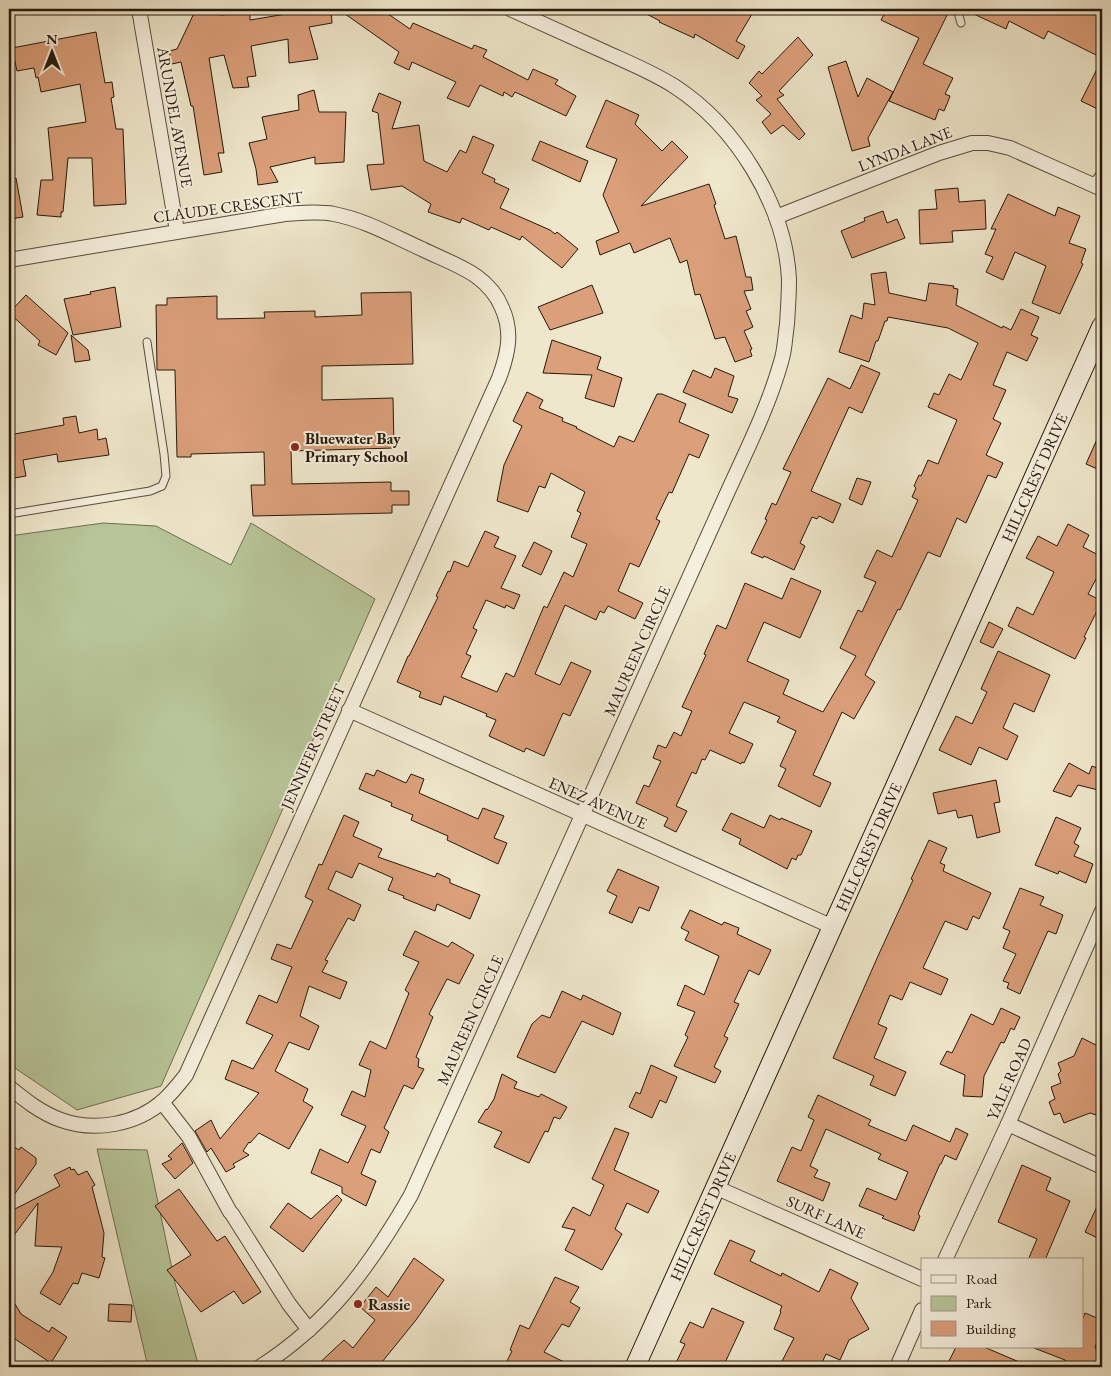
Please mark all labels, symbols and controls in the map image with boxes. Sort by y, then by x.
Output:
north arrow [28,28,78,78]
text: N [46,30,58,48]
street label: ARUNDEL AVENUE [152,44,198,189]
street label: LYNDA LANE [855,121,955,177]
street label: CLAUDE CRESCENT [152,186,304,228]
street label: HILLCREST DRIVE [996,410,1072,545]
place label: Bluewater Bay Primary School [305,428,408,467]
marker: Bluewater Bay Primary School [289,441,301,453]
street label: MAUREEN CIRCLE [599,583,675,719]
street label: JENNIFER STREET [275,681,350,815]
street label: ENEZ AVENUE [545,772,651,834]
street label: HILLCREST DRIVE [830,779,906,915]
street label: MAUREEN CIRCLE [432,952,508,1088]
street label: YALE ROAD [982,1035,1036,1123]
street label: HILLCREST DRIVE [664,1149,741,1284]
street label: SURF LANE [783,1190,869,1244]
legend [921,1258,1084,1348]
text: Road [966,1269,998,1288]
text: Park [966,1293,993,1312]
place label: Rassie [368,1294,410,1315]
marker: Rassie [352,1298,364,1310]
text: Building [966,1319,1016,1338]

